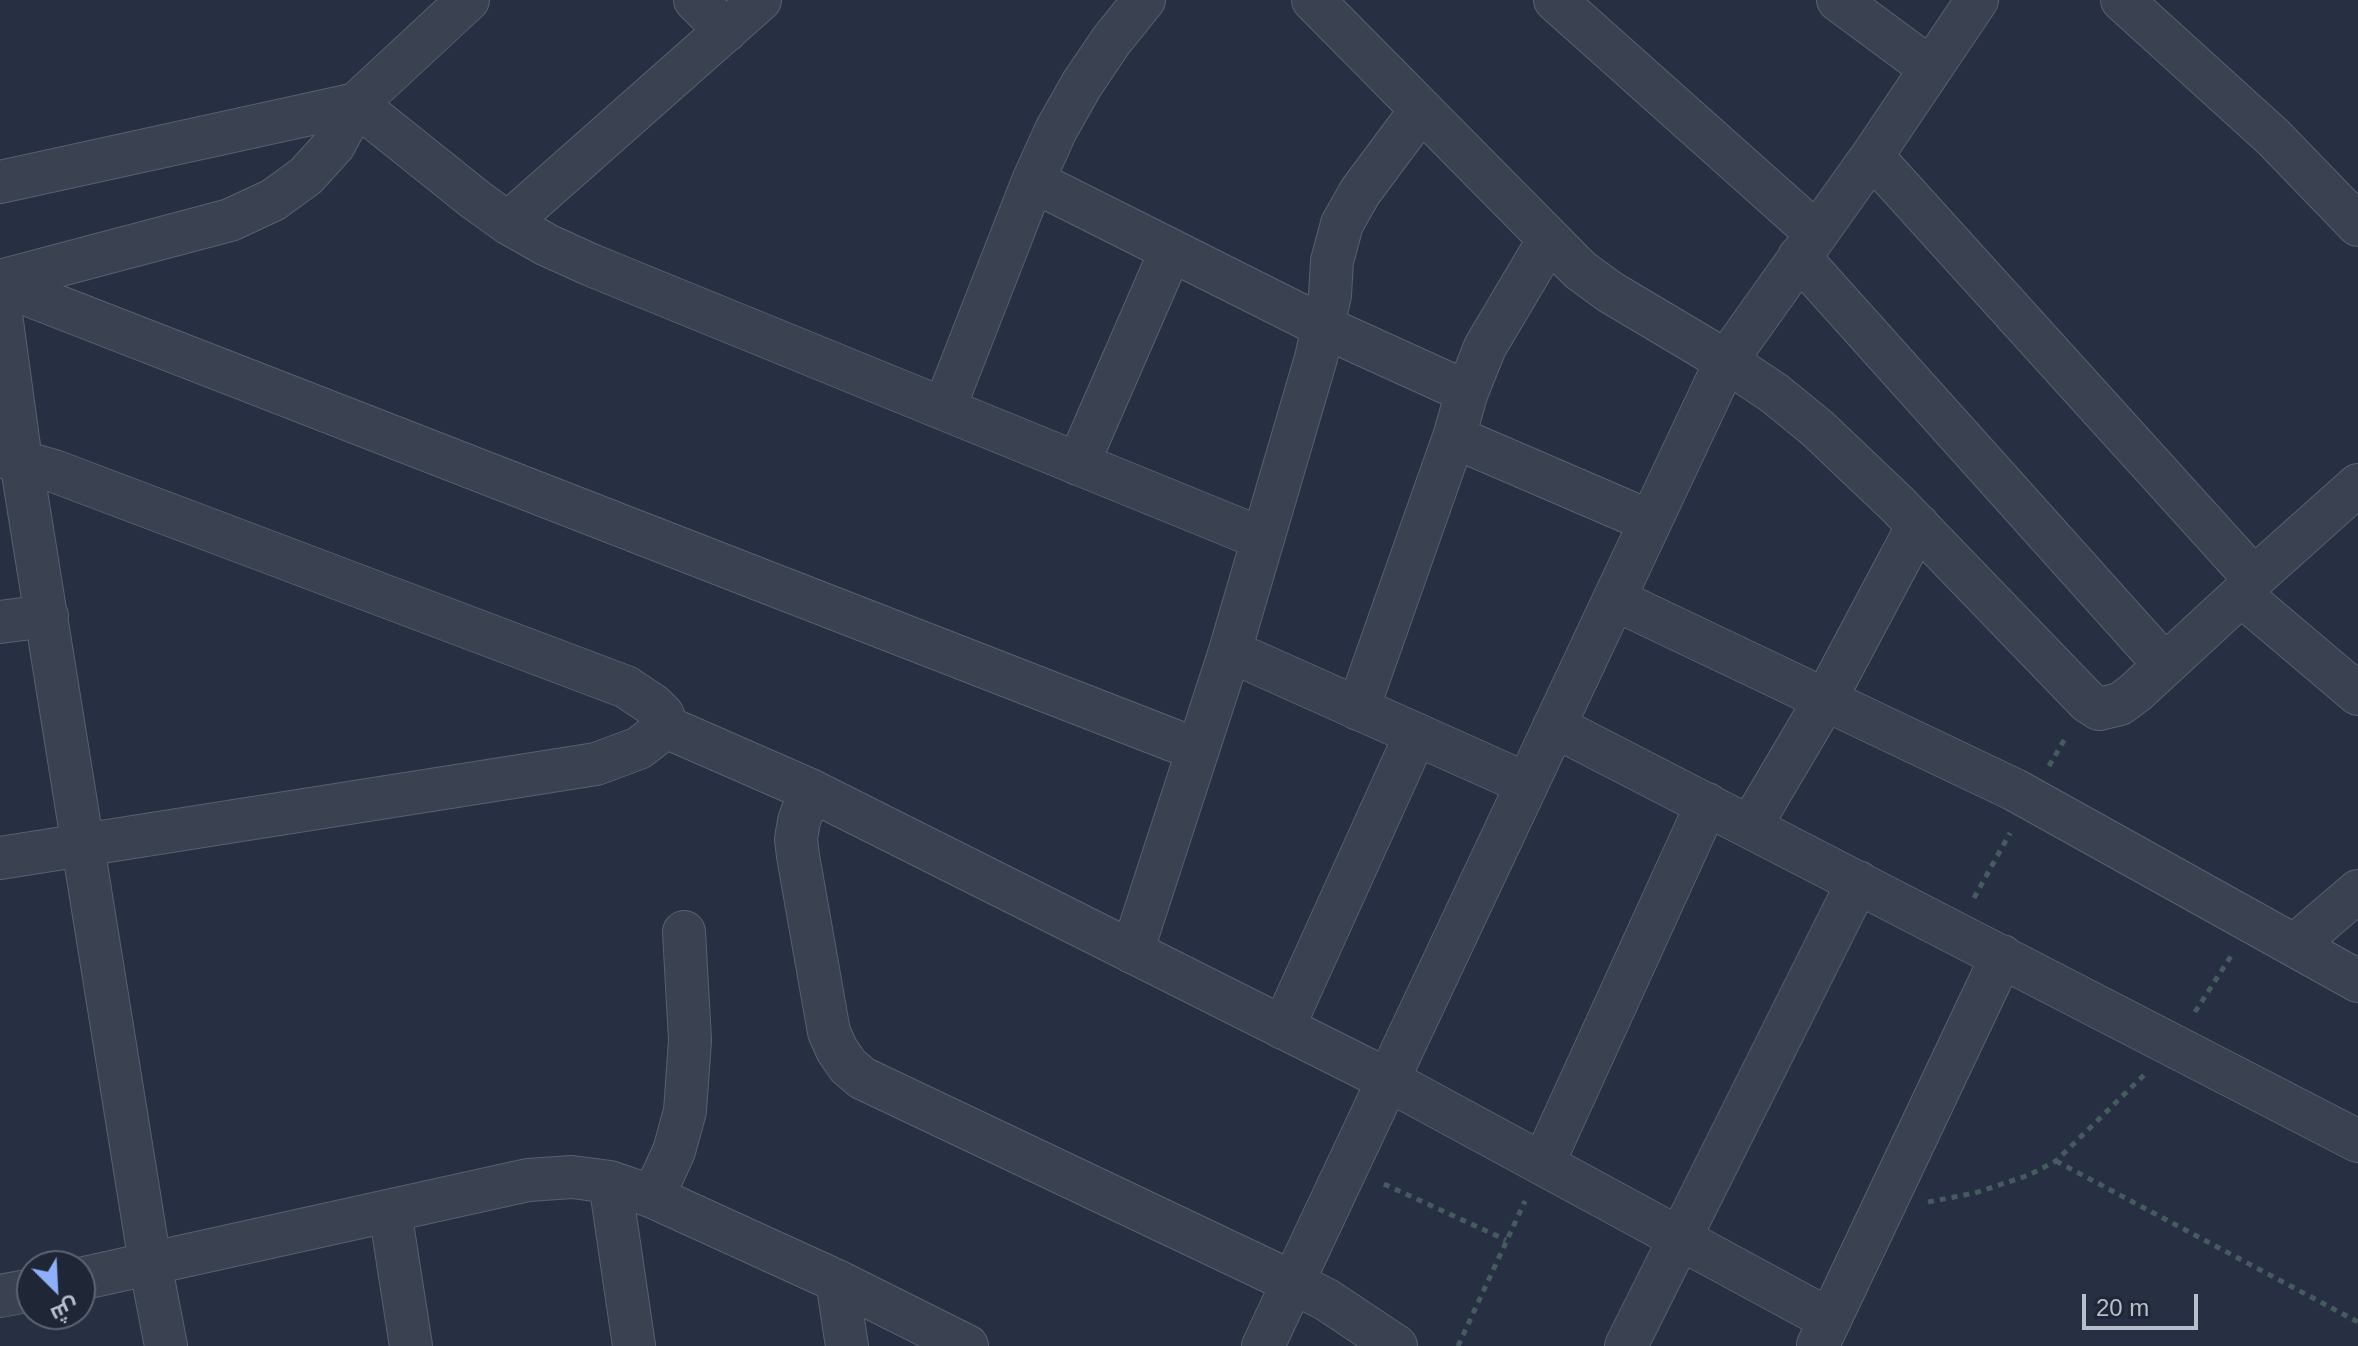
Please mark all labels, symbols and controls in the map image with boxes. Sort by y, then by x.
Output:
north arrow [16,1250,96,1330]
scale bar [2086,1278,2202,1328]
text: ش [47,1293,83,1328]
text: 20 m [2096,1294,2149,1321]

